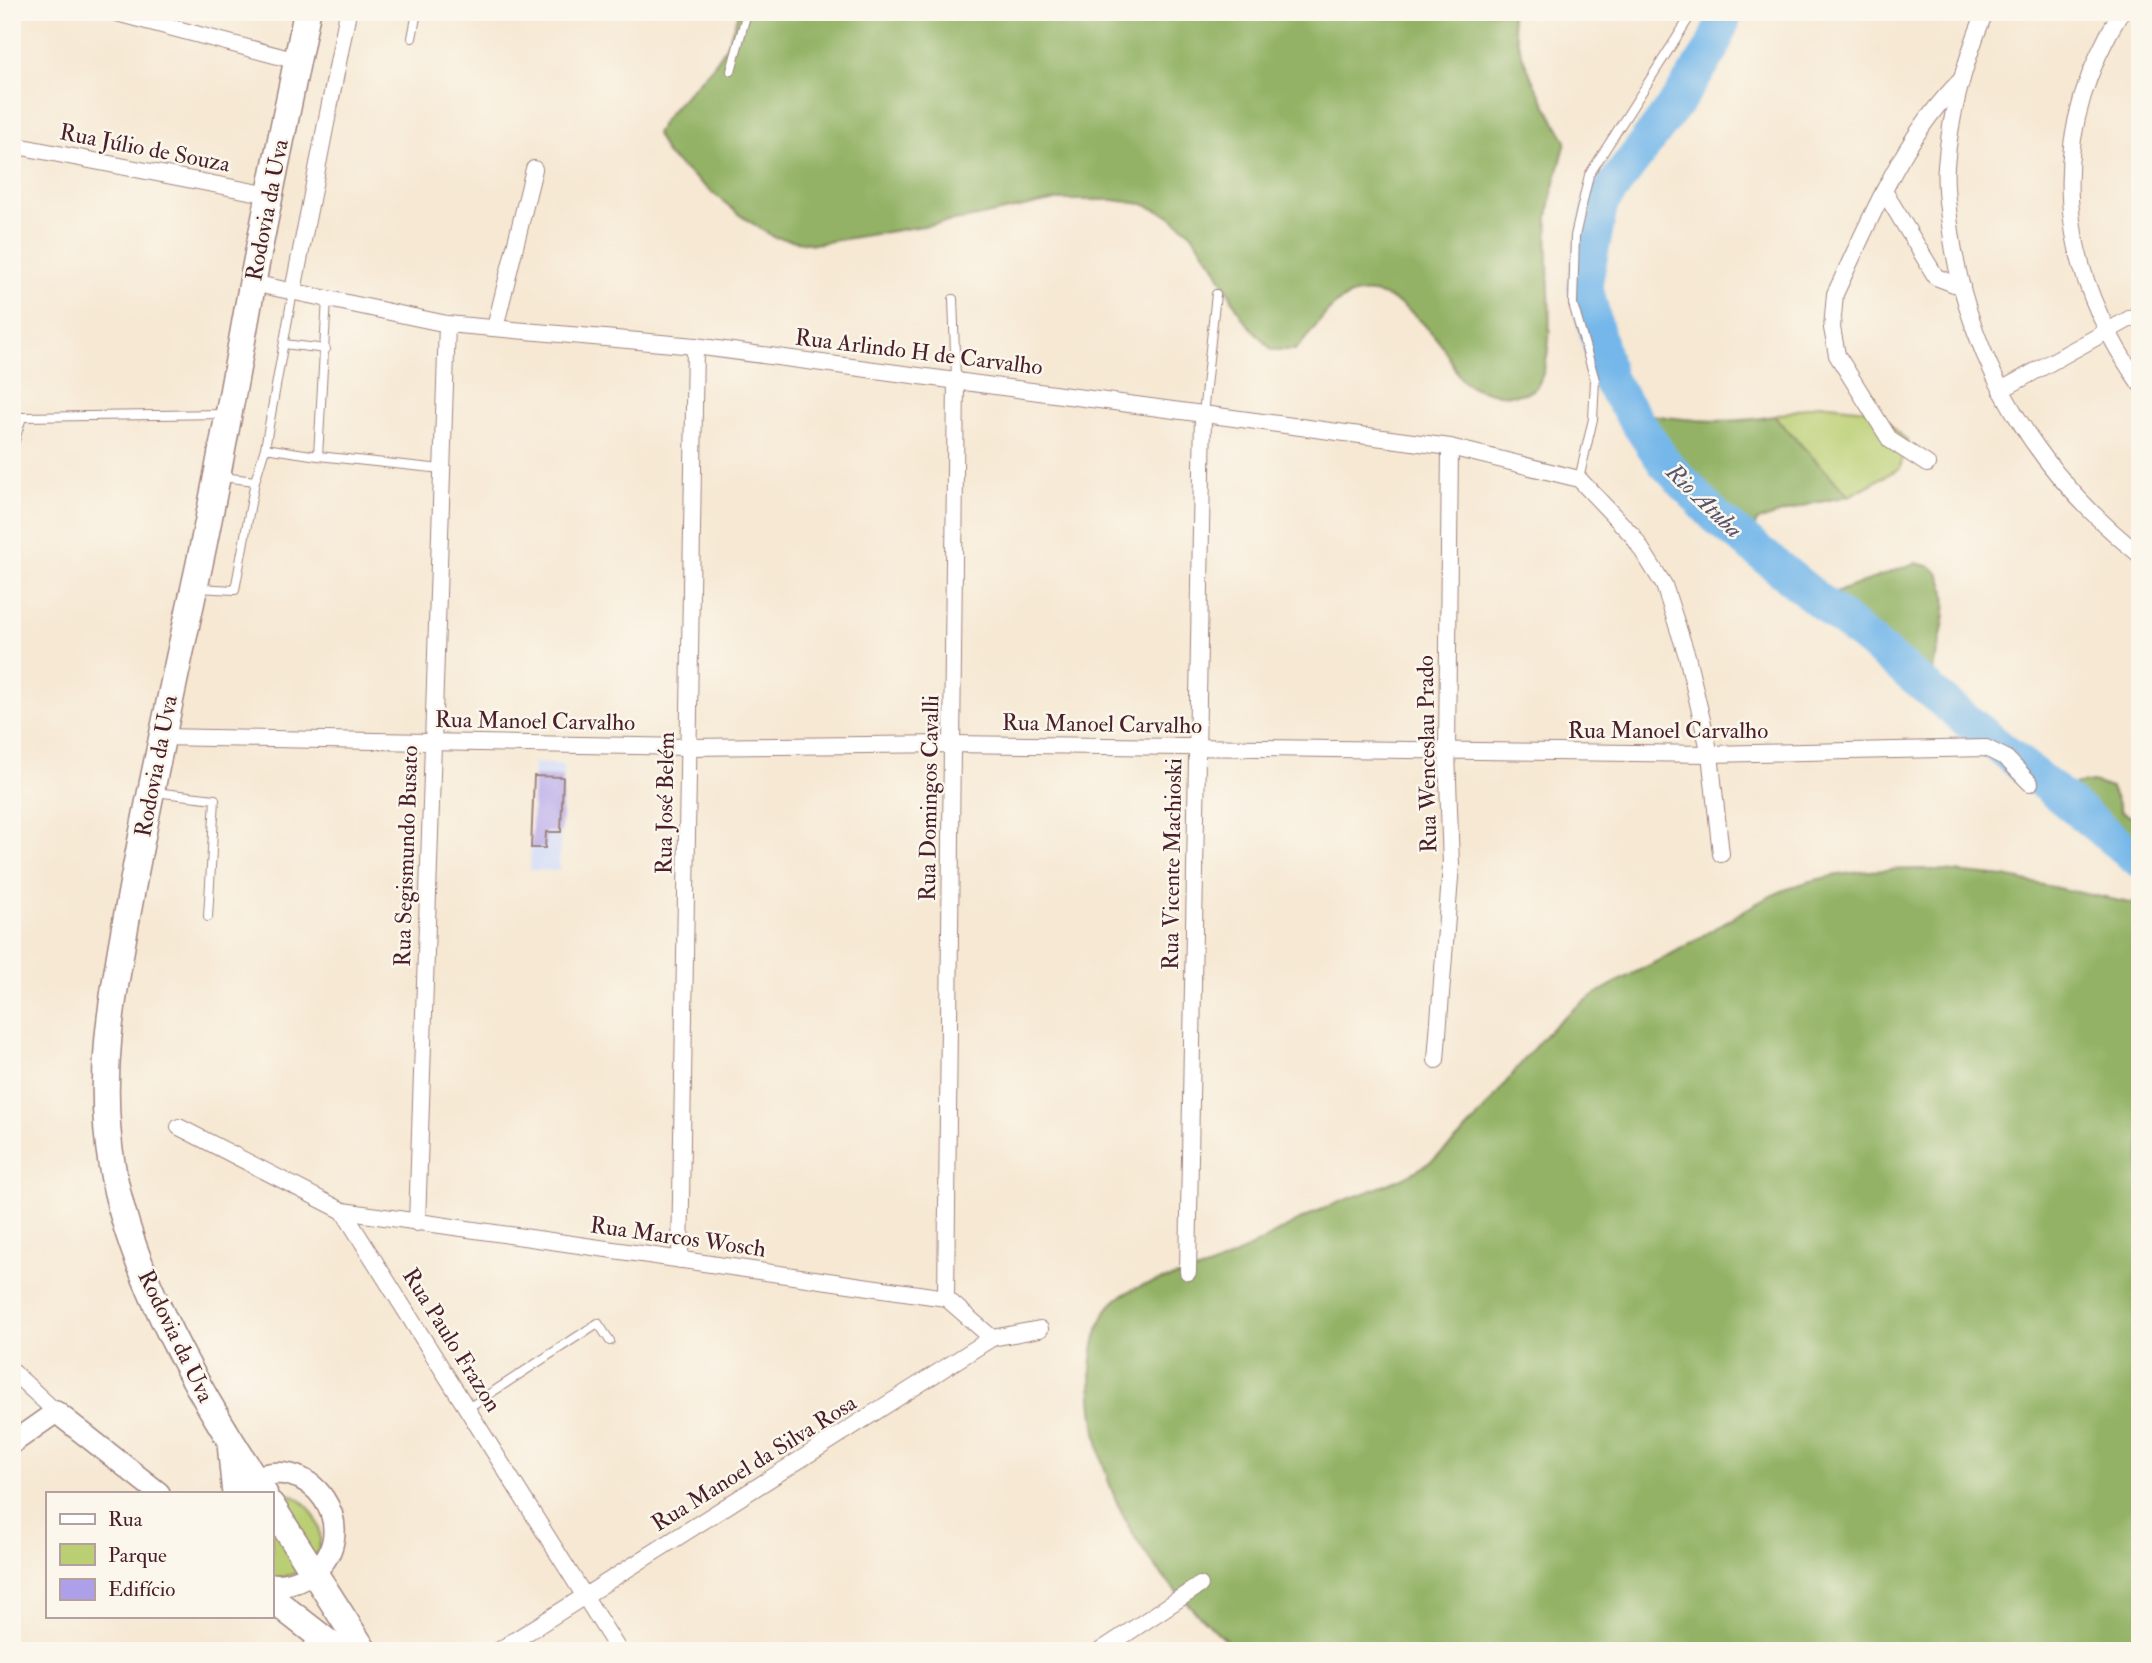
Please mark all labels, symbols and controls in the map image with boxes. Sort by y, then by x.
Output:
street label: Rua Júlio de Souza [57,117,233,179]
street label: Rodovia da Uva [239,136,295,283]
street label: Rua Arlindo H de Carvalho [794,322,1044,382]
water label: Rio Atuba [1658,456,1749,545]
street label: Rua Wenceslau Prado [1411,655,1443,853]
street label: Rodovia da Uva [128,692,184,839]
street label: Rua Domingos Cavalli [913,695,945,901]
street label: Rua Manoel Carvalho [435,705,635,737]
street label: Rua Manoel Carvalho [1002,708,1202,740]
street label: Rua Manoel Carvalho [1568,716,1768,745]
street label: Rua José Belém [649,731,681,875]
street label: Rua Segismundo Busato [388,745,424,967]
street label: Rua Vicente Machioski [1156,758,1188,970]
street label: Rua Marcos Wosch [588,1210,768,1264]
street label: Rua Paulo Frazon [396,1263,508,1417]
street label: Rodovia da Uva [131,1265,221,1407]
street label: Rua Manoel da Silva Rosa [646,1388,862,1538]
legend [46,1492,273,1618]
text: Rua [108,1506,143,1533]
text: Parque [108,1542,167,1569]
text: Edifício [108,1576,175,1603]

